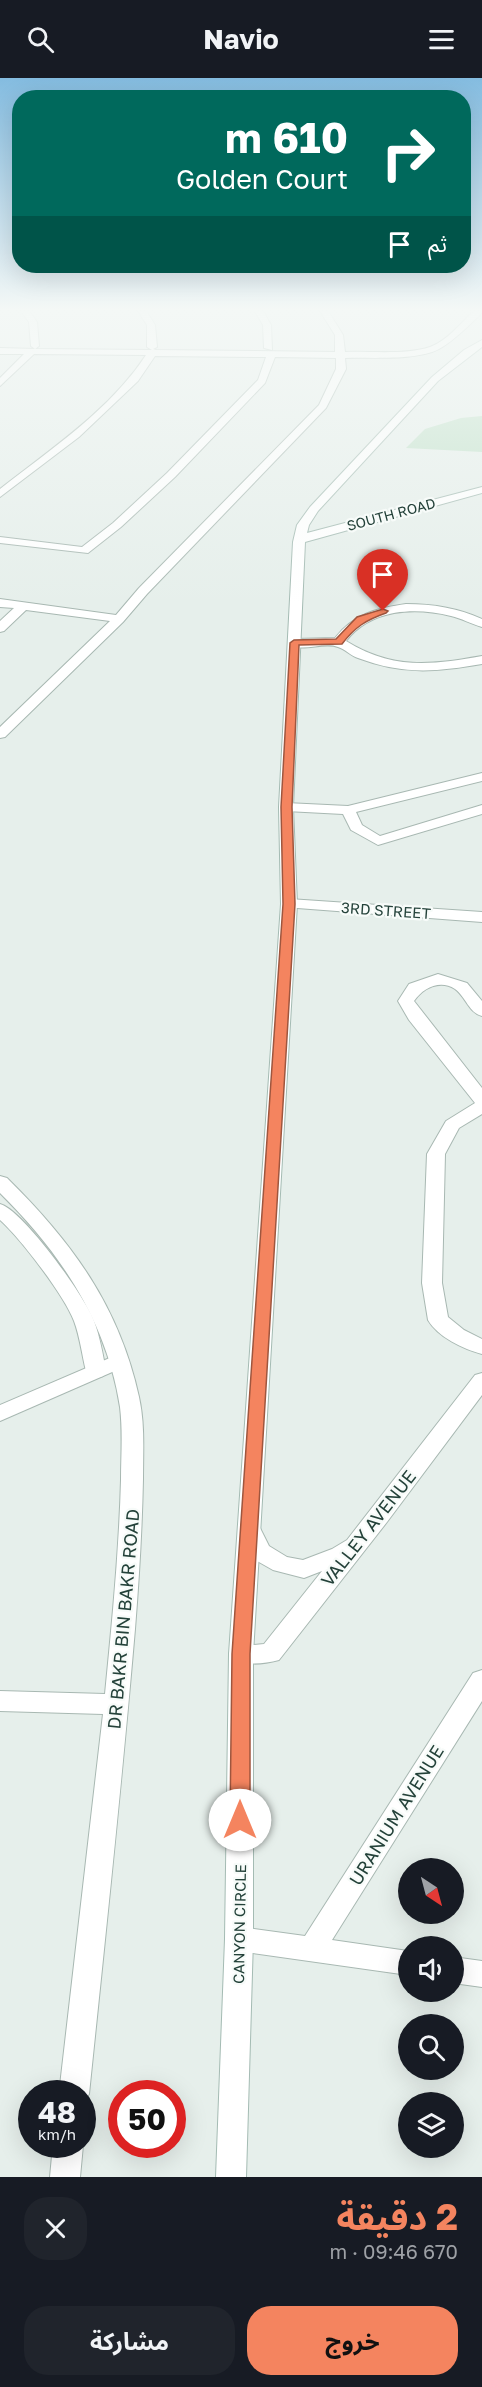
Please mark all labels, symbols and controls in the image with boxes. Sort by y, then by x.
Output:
icon: search [24,23,57,56]
text: Navio [203,23,279,55]
icon: menu [425,23,458,56]
text: 610 m [225,112,348,162]
icon: right [369,114,447,192]
text: Golden Court [176,163,348,195]
icon: arrive [383,228,416,261]
text: ثم [428,230,447,257]
street label: SOUTH ROAD [345,494,437,534]
pin [357,549,408,611]
icon: arrive [366,558,399,591]
street label: 3RD STREET [341,898,431,922]
street label: VALLEY AVENUE [316,1465,420,1591]
street label: DR BAKR BIN BAKR ROAD [102,1508,144,1730]
street label: URANIUM AVENUE [344,1741,448,1889]
position arrow [208,1788,272,1852]
north arrow [398,1858,464,1924]
map controls [398,1858,464,2158]
street label: CANYON CIRCLE [229,1864,249,1984]
button: sound [398,1936,464,2002]
button: search [398,2014,464,2080]
speed limit sign: 50 [108,2080,186,2158]
button: layers [398,2092,464,2158]
text: 48 [38,2094,76,2130]
text: km/h [38,2125,76,2143]
text: 2 دقيقة [336,2195,458,2238]
button: close [24,2197,87,2260]
text: 670 m · 09:46 [329,2239,458,2263]
button: مشاركة [24,2306,235,2375]
button: خروج [247,2306,458,2375]

